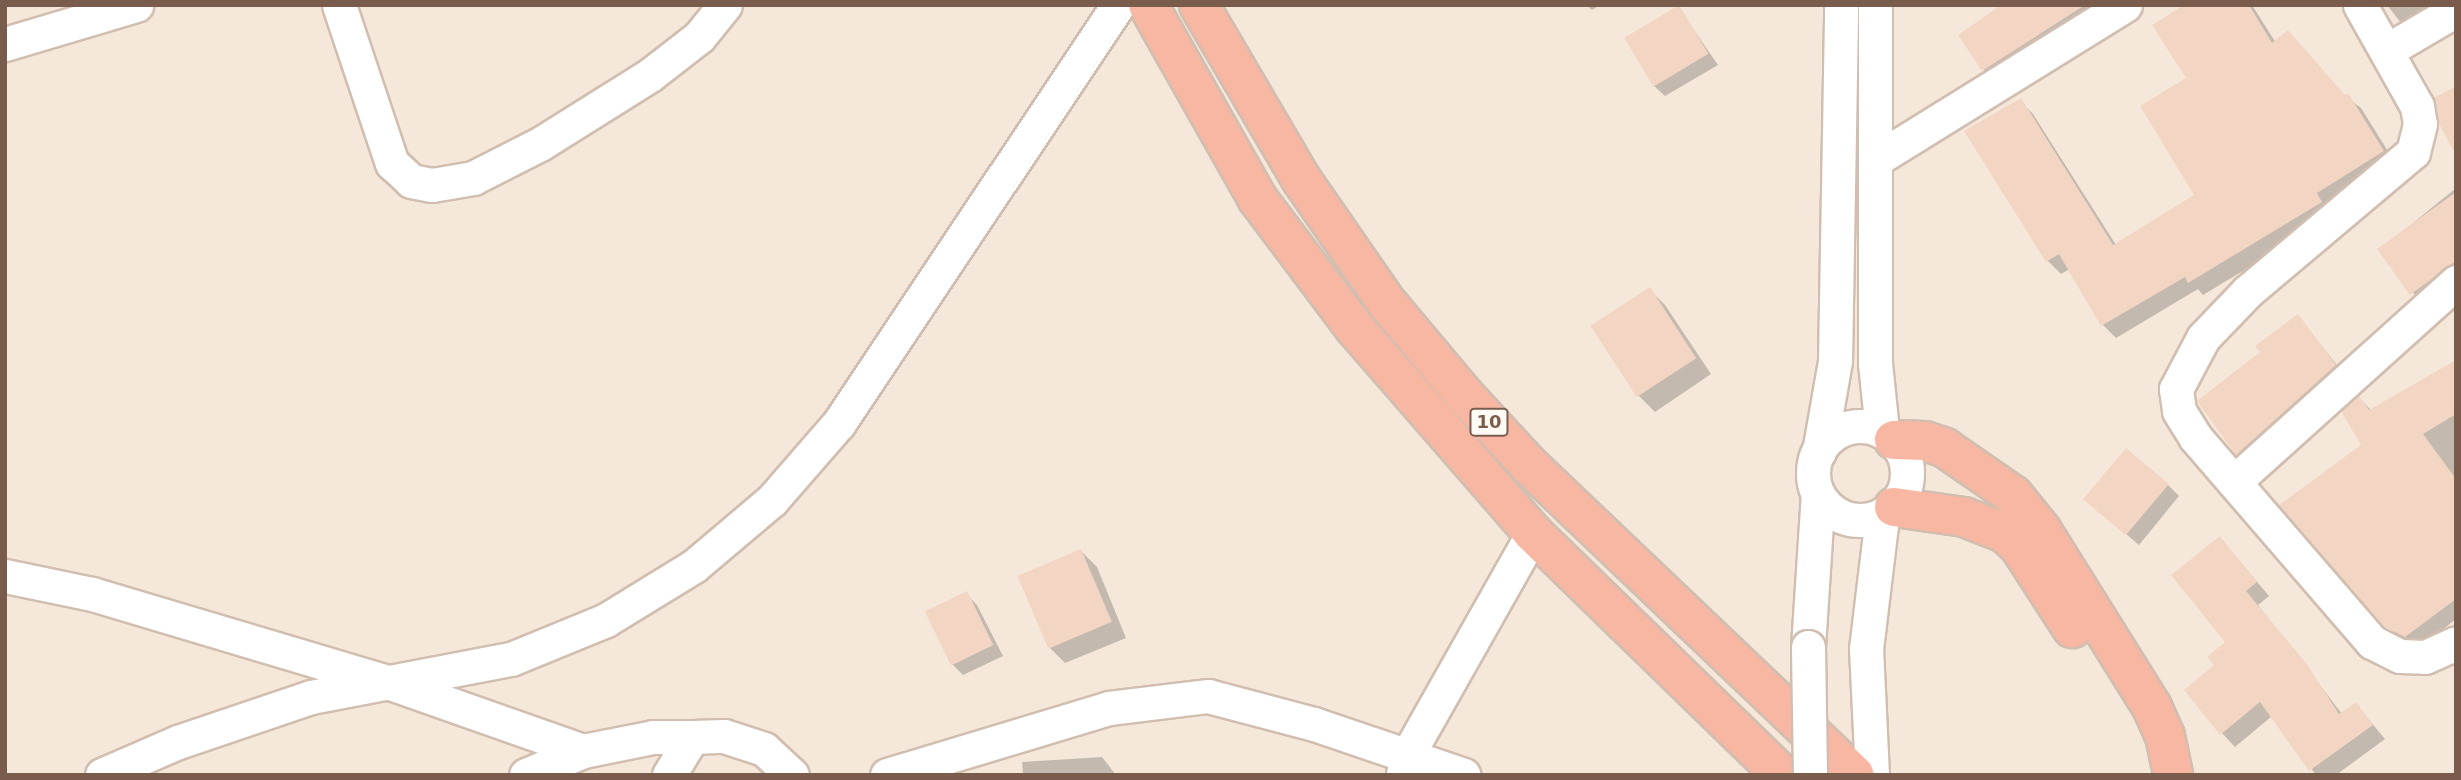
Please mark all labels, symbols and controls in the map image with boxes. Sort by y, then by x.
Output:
road number: 10 [1468,408,1510,436]

